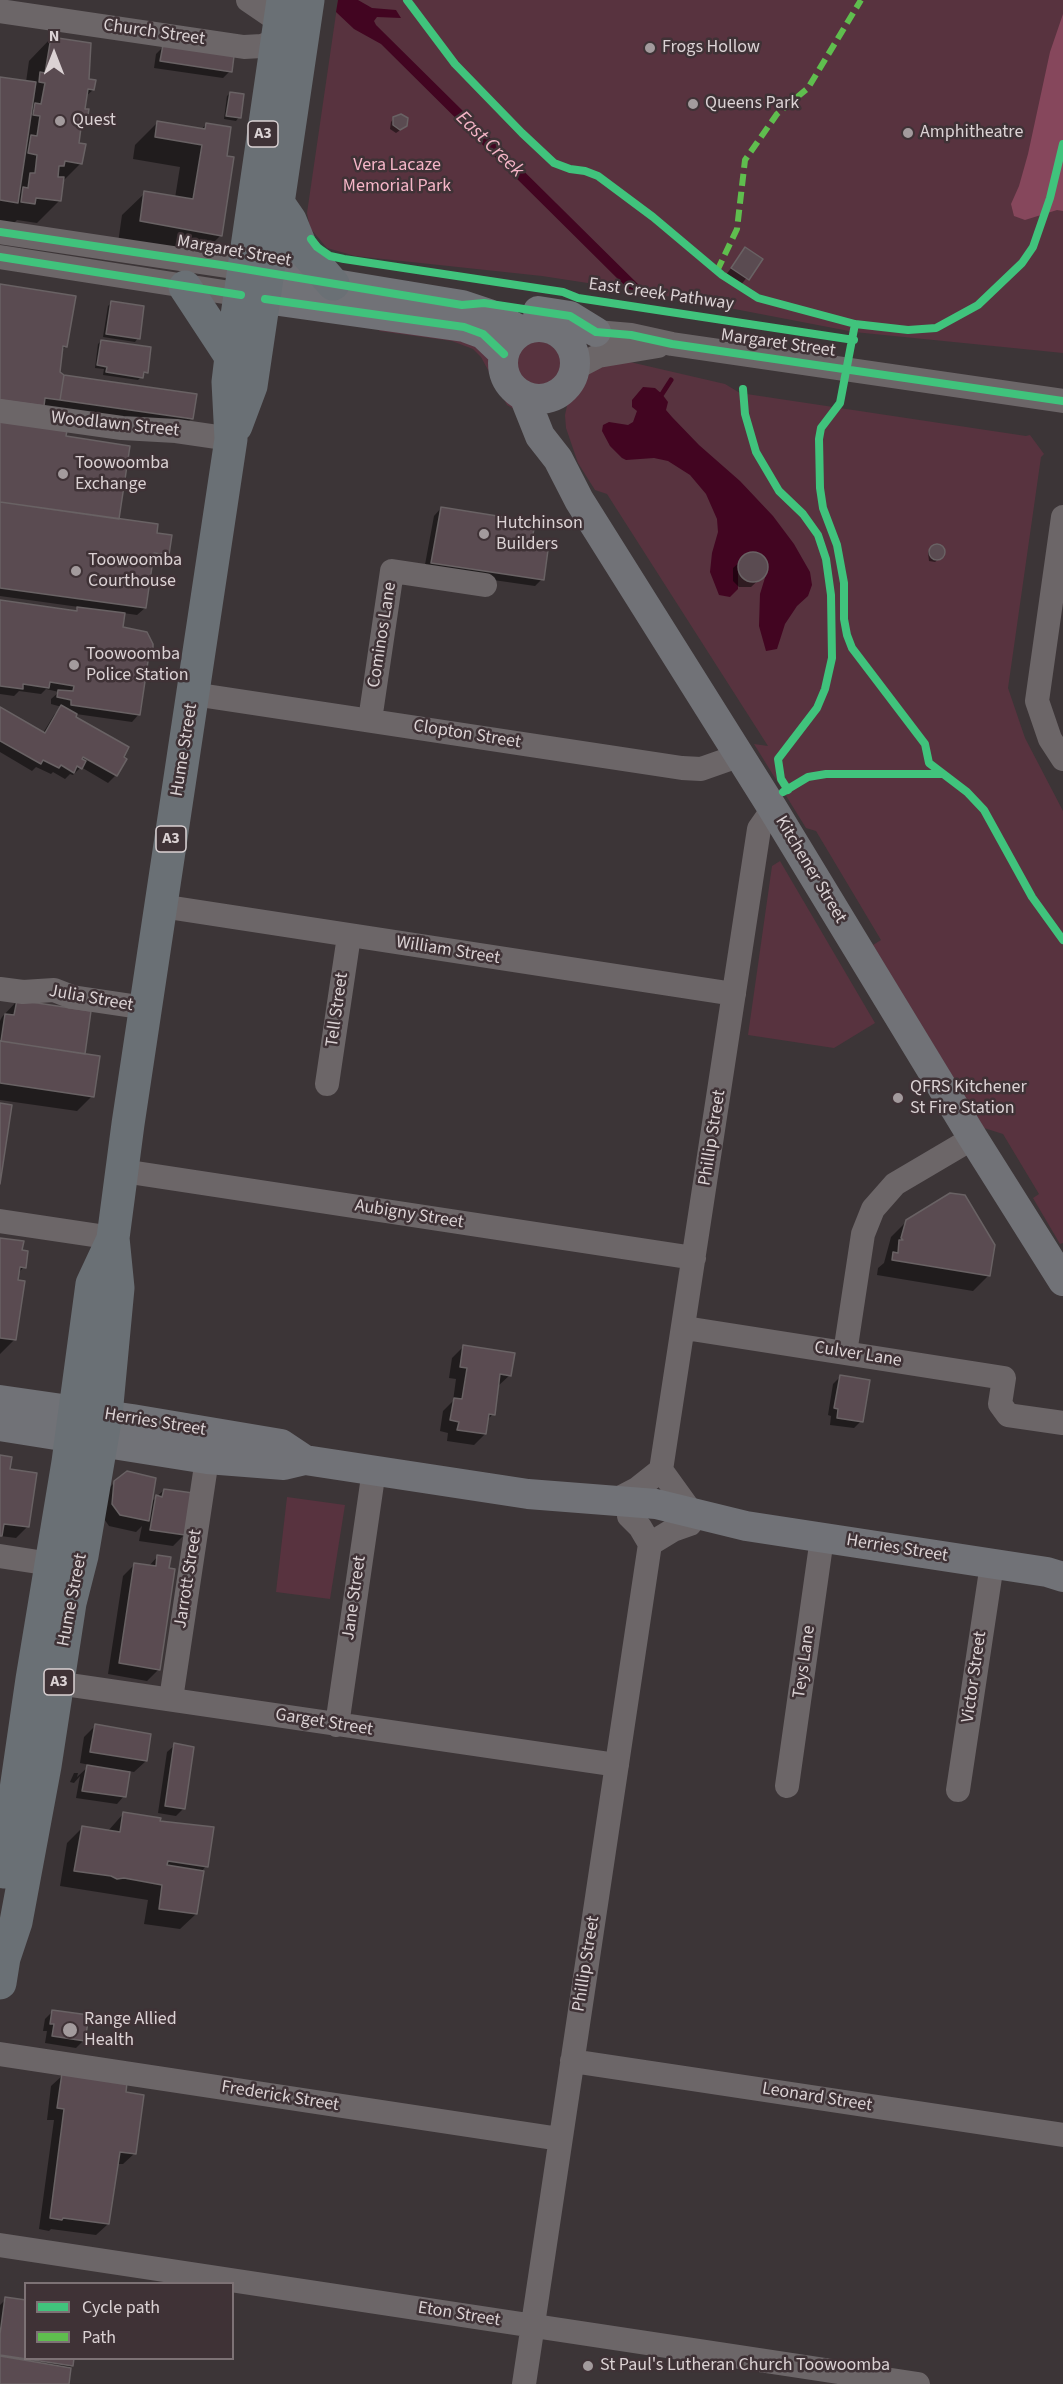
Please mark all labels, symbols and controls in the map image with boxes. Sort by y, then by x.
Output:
street label: Church Street [102,15,206,51]
north arrow [24,24,84,84]
text: N [49,25,59,47]
place label: Frogs Hollow [662,37,760,59]
marker: Frogs Hollow [643,41,657,55]
place label: Queens Park [705,93,799,115]
marker: Queens Park [686,97,700,111]
water label: East Creek [450,107,528,183]
place label: Quest [72,110,116,132]
marker: Quest [53,114,67,128]
road number: A3 [248,121,278,147]
place label: Amphitheatre [920,122,1023,144]
marker: Amphitheatre [901,126,915,140]
park label: Vera Lacaze Memorial Park [343,155,451,198]
street label: Margaret Street [175,231,293,273]
street label: East Creek Pathway [587,274,735,316]
street label: Margaret Street [719,325,837,363]
street label: Woodlawn Street [50,408,180,442]
place label: Toowoomba Exchange [75,453,169,496]
marker: Toowoomba Exchange [56,467,70,481]
place label: Hutchinson Builders [496,513,583,556]
marker: Hutchinson Builders [477,527,491,541]
place label: Toowoomba Courthouse [88,550,182,592]
marker: Toowoomba Courthouse [69,564,83,578]
street label: Cominos Lane [364,581,402,689]
place label: Toowoomba Police Station [86,644,189,686]
marker: Toowoomba Police Station [67,658,81,672]
street label: Hume Street [167,702,203,798]
street label: Clopton Street [412,716,522,754]
street label: Kitchener Street [769,812,851,928]
road number: A3 [156,826,186,852]
street label: William Street [395,932,501,970]
street label: Tell Street [322,971,354,1049]
street label: Julia Street [47,981,135,1017]
place label: QFRS Kitchener St Fire Station [910,1077,1027,1120]
street label: Phillip Street [695,1089,731,1187]
marker: QFRS Kitchener St Fire Station [891,1091,905,1105]
street label: Aubigny Street [353,1196,465,1234]
street label: Culver Lane [813,1337,903,1373]
street label: Herries Street [103,1404,207,1442]
street label: Jarrott Street [171,1528,207,1630]
street label: Herries Street [845,1530,949,1568]
street label: Hume Street [53,1552,93,1648]
street label: Jane Street [338,1554,372,1642]
street label: Teys Lane [789,1624,821,1700]
street label: Victor Street [958,1630,992,1724]
road number: A3 [44,1669,74,1695]
street label: Garget Street [274,1705,374,1741]
street label: Phillip Street [569,1915,605,2013]
place label: Range Allied Health [84,2009,177,2052]
marker: Range Allied Health [61,2021,79,2039]
street label: Frederick Street [220,2077,340,2117]
street label: Leonard Street [761,2079,873,2117]
legend [24,2282,234,2360]
text: Cycle path [82,2295,160,2320]
street label: Eton Street [416,2298,502,2332]
text: Path [82,2325,116,2350]
place label: St Paul's Lutheran Church Toowoomba [600,2355,890,2377]
marker: St Paul's Lutheran Church Toowoomba [581,2359,595,2373]

